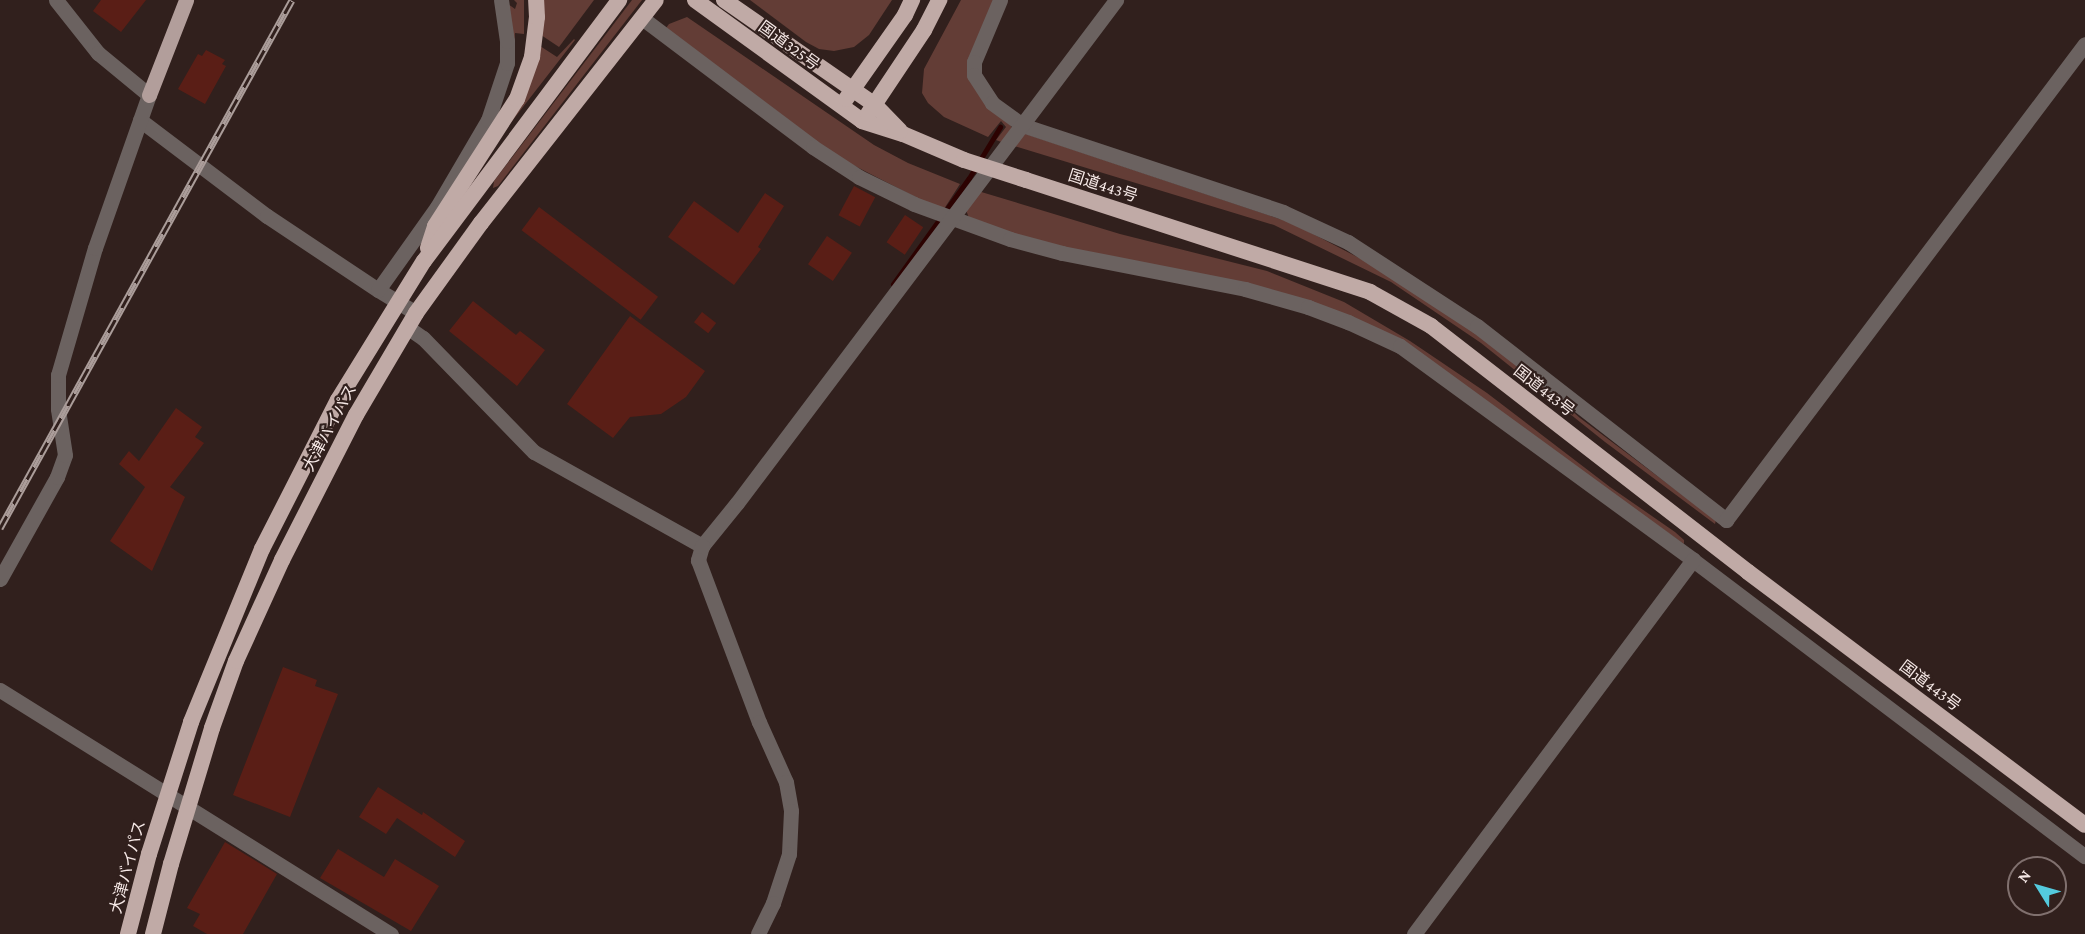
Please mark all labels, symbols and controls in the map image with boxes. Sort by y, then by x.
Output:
street label: 国道325号 [755,17,823,75]
street label: 国道443号 [1066,166,1140,206]
street label: 国道443号 [1510,361,1578,421]
street label: 大津バイパス [299,381,361,475]
street label: 国道443号 [1896,657,1964,715]
street label: 大津バイパス [106,818,150,916]
north arrow [2007,856,2067,916]
text: N [2014,867,2034,886]

